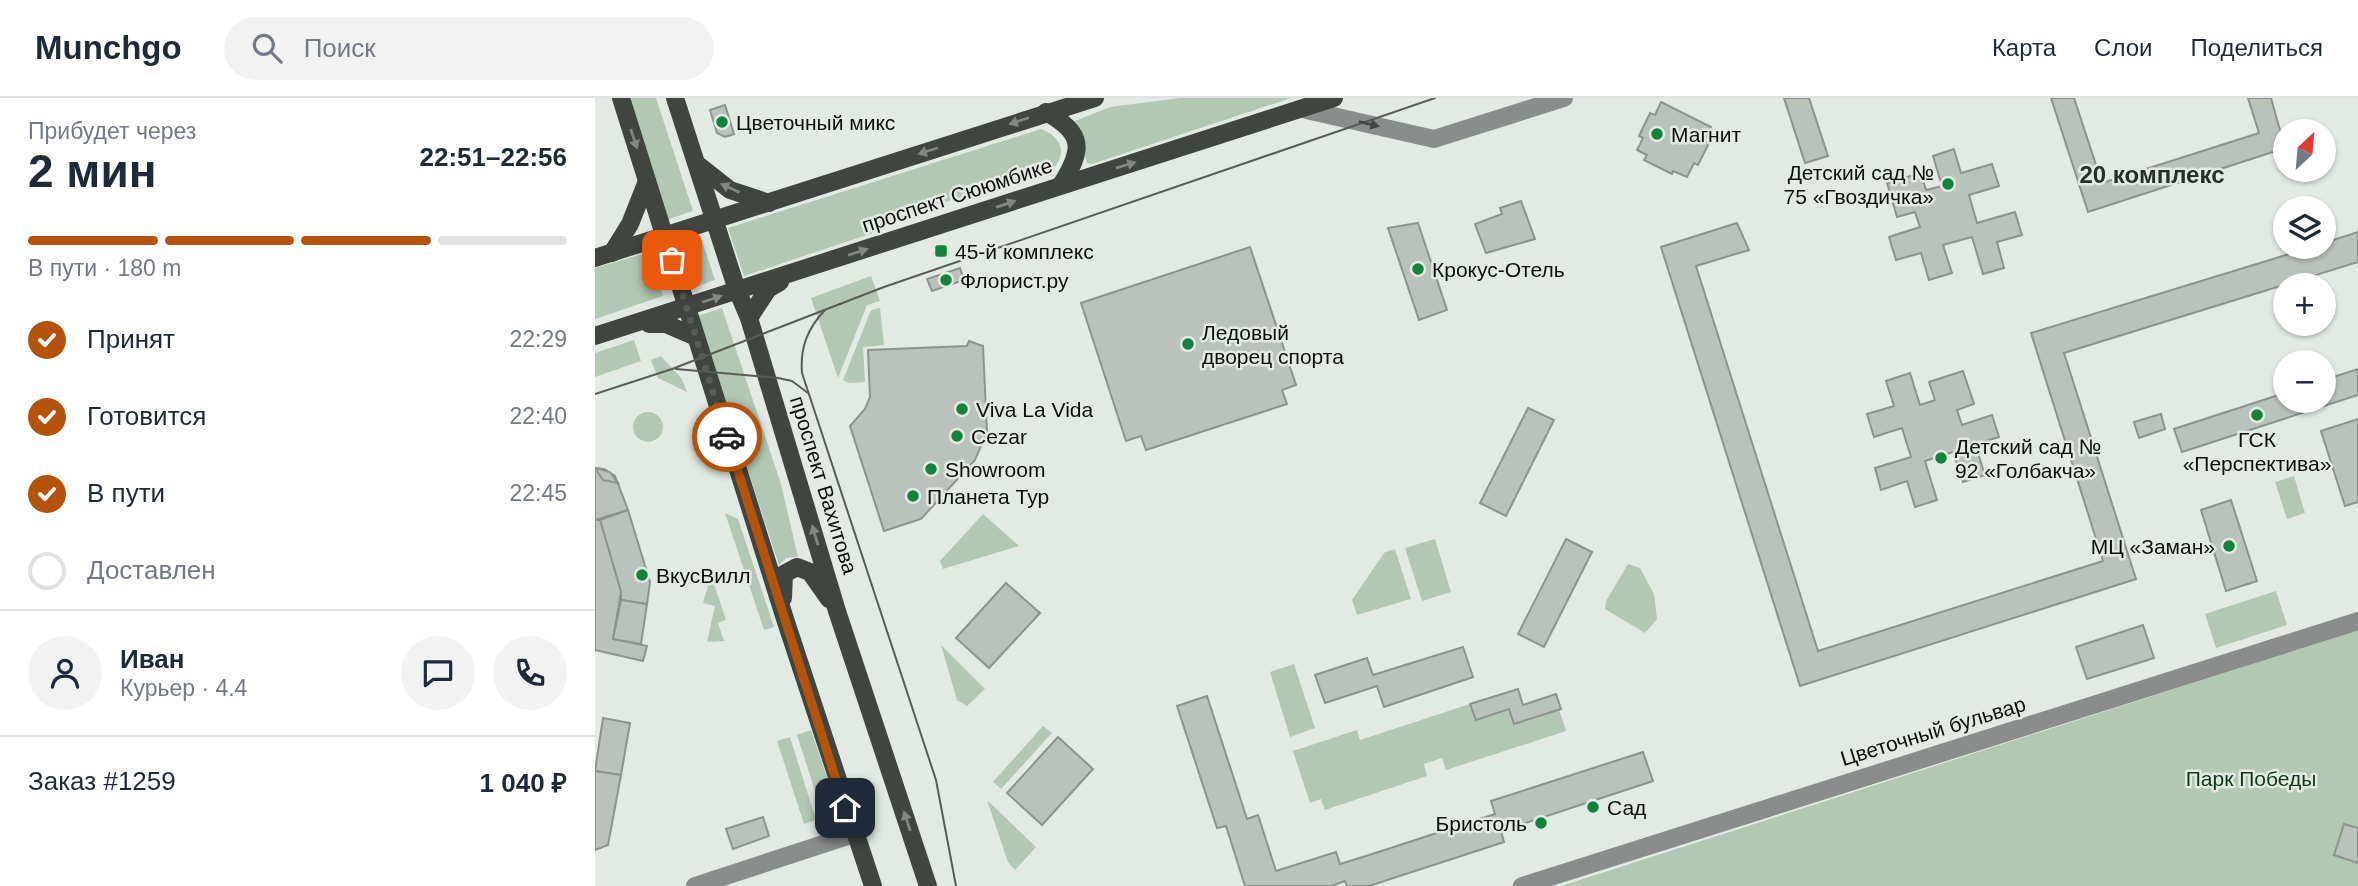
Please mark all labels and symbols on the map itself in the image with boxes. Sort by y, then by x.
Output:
place label: Цветочный микс [736,111,895,134]
marker: Цветочный микс [714,114,730,130]
one-way arrow [1009,116,1030,127]
one-way arrow [1358,119,1380,130]
north arrow [2273,119,2336,182]
place label: Магнит [1671,123,1741,146]
marker: Магнит [1649,126,1665,142]
one-way arrow [629,129,640,150]
one-way arrow [917,146,938,156]
street label: проспект Сююмбике [859,153,1055,237]
one-way arrow [1116,159,1137,169]
place label: Детский сад № 75 «Гвоздичка» [1783,161,1934,208]
district label: 20 комплекс [2080,161,2224,188]
marker: Детский сад № 75 «Гвоздичка» [1940,176,1956,192]
one-way arrow [720,183,740,194]
one-way arrow [996,198,1017,209]
pin [642,230,702,290]
place label: 45-й комплекс [955,240,1094,263]
marker: 45-й комплекс [933,243,949,259]
one-way arrow [848,246,869,257]
place label: Крокус-Отель [1432,258,1565,281]
marker: Крокус-Отель [1410,261,1426,277]
place label: Флорист.ру [960,269,1069,292]
marker: Флорист.ру [938,272,954,288]
one-way arrow [701,293,722,304]
place label: Ледовый дворец спорта [1202,321,1344,368]
marker: Ледовый дворец спорта [1180,336,1196,352]
street label: проспект Вахитова [786,393,862,577]
place label: Viva La Vida [976,398,1093,421]
marker: Viva La Vida [954,401,970,417]
courier [692,402,762,472]
marker: ГСК «Перспектива» [2249,407,2265,423]
place label: Cezar [971,425,1027,448]
marker: Cezar [949,428,965,444]
place label: ГСК «Перспектива» [2183,428,2331,475]
place label: Детский сад № 92 «Голбакча» [1955,435,2101,482]
marker: Детский сад № 92 «Голбакча» [1933,450,1949,466]
place label: Showroom [945,458,1045,481]
marker: Showroom [923,461,939,477]
place label: Планета Тур [927,485,1049,508]
marker: Планета Тур [905,488,921,504]
one-way arrow [809,524,819,545]
place label: МЦ «Заман» [2091,535,2215,558]
marker: МЦ «Заман» [2221,538,2237,554]
place label: ВкусВилл [656,564,750,587]
marker: ВкусВилл [634,567,650,583]
street label: Цветочный бульвар [1838,692,2028,770]
park label: Парк Победы [2186,767,2316,790]
pin [815,778,875,838]
place label: Сад [1607,796,1646,819]
marker: Сад [1585,799,1601,815]
one-way arrow [901,811,911,832]
place label: Бристоль [1436,812,1527,835]
marker: Бристоль [1533,815,1549,831]

